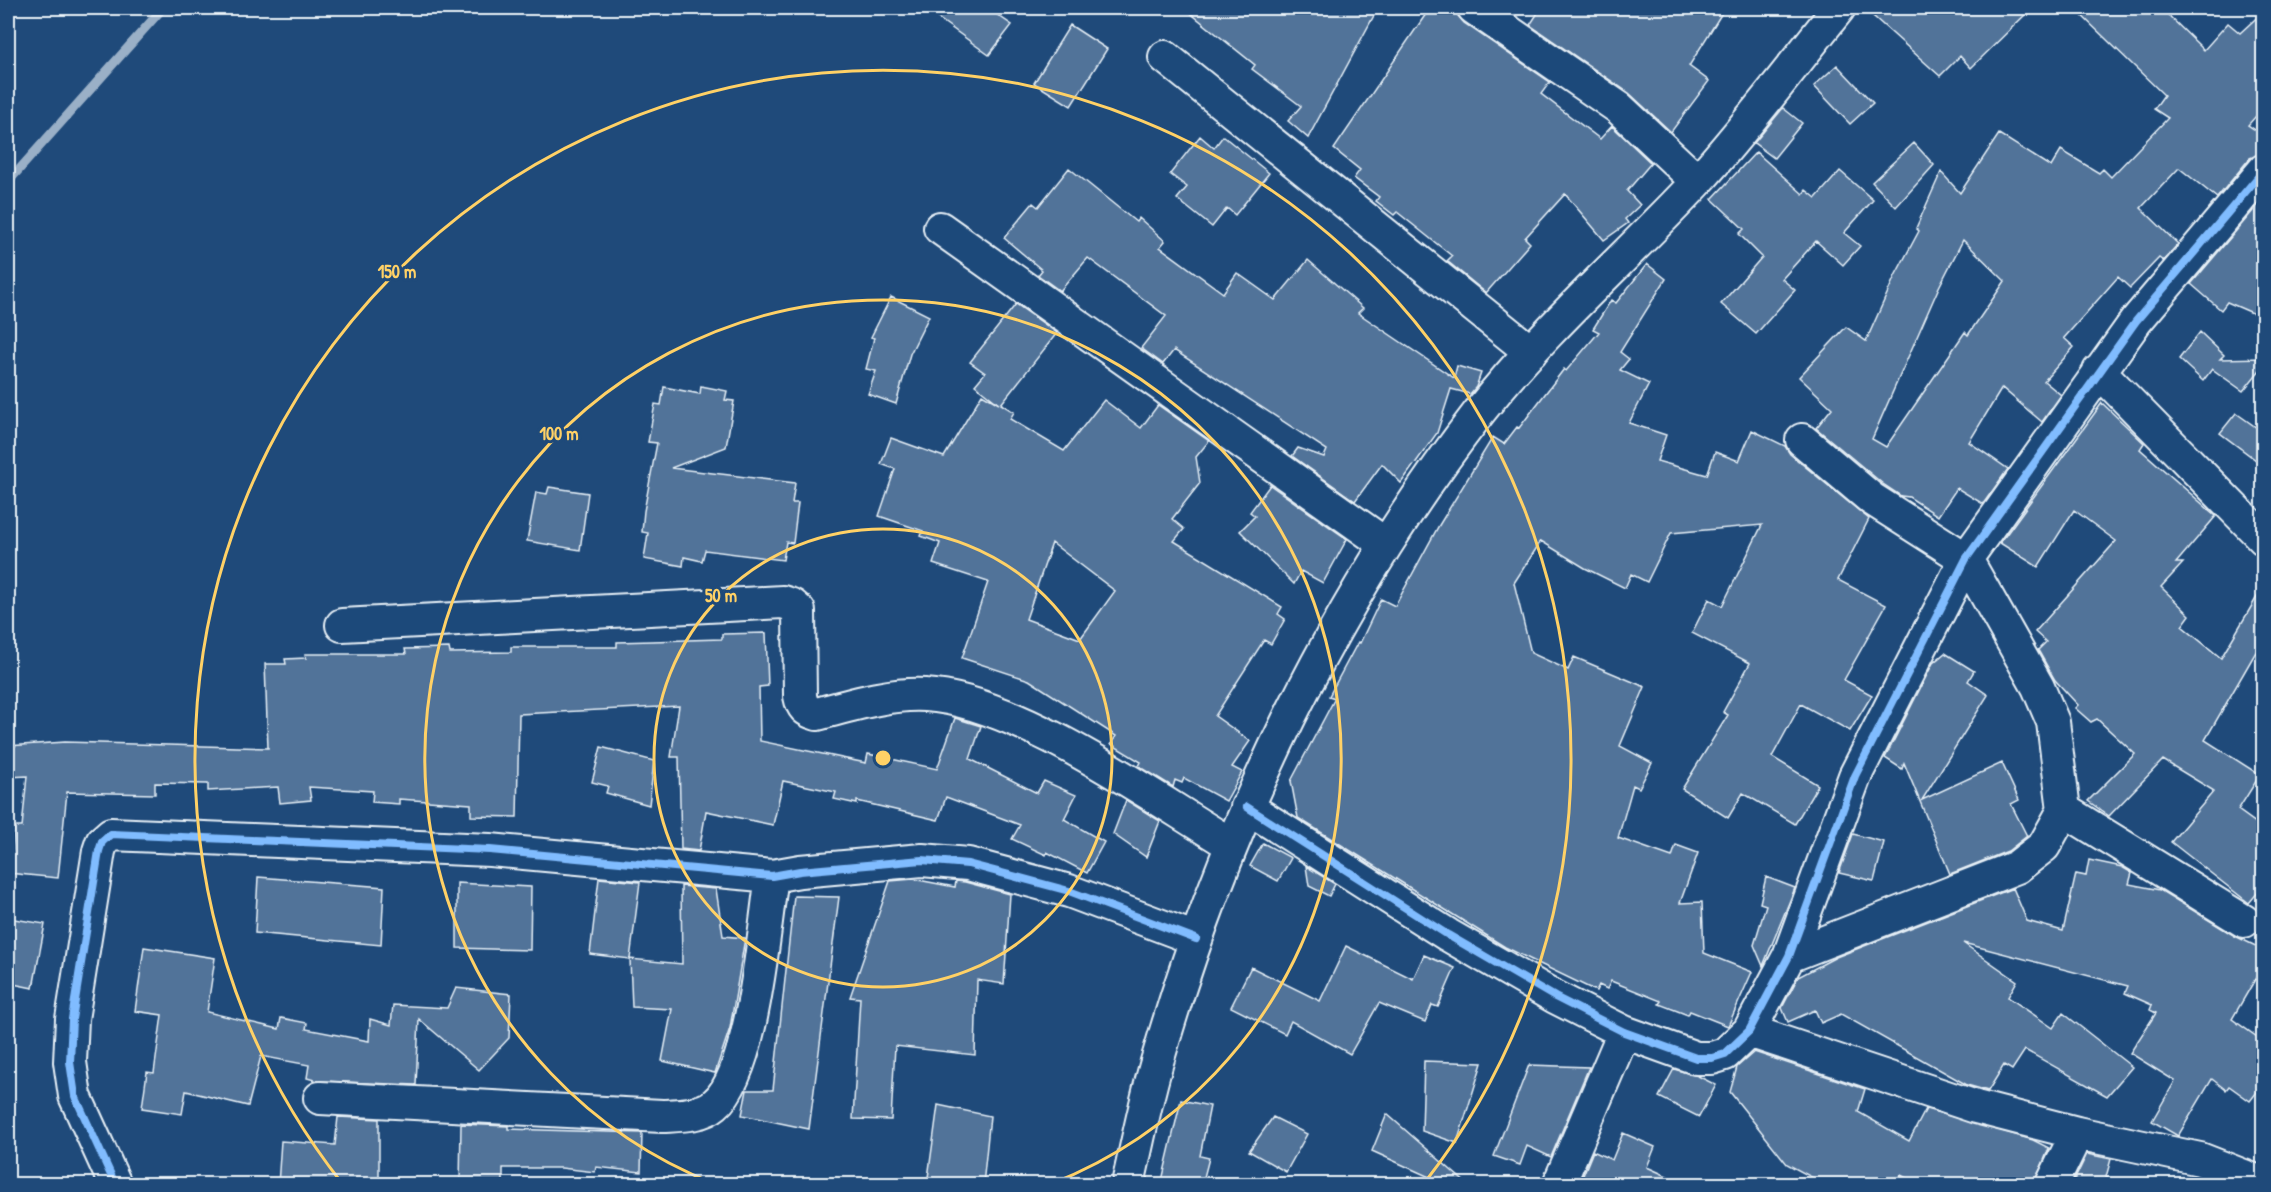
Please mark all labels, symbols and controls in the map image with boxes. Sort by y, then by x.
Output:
text: 150 m [378,259,416,284]
text: 100 m [539,421,579,446]
text: 50 m [705,583,737,608]
centre of rings [873,748,893,768]

